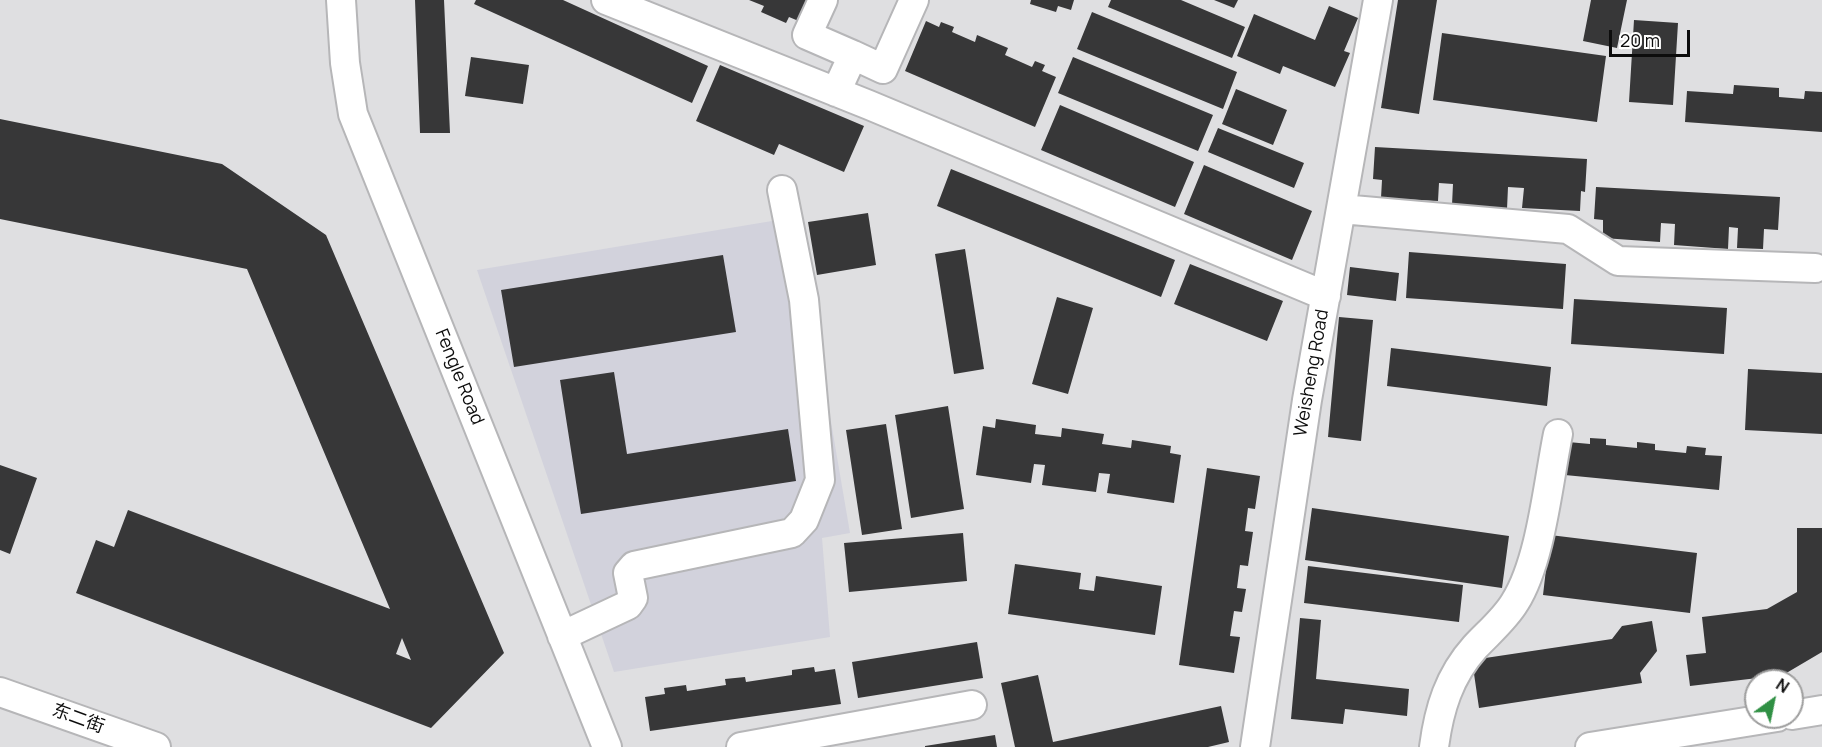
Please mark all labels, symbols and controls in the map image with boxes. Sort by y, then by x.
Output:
scale bar [1612,18,1693,56]
text: 20 m [1620,28,1660,52]
street label: Weisheng Road [1290,308,1334,438]
street label: Fengle Road [430,326,488,428]
north arrow [1744,669,1804,729]
text: N [1772,673,1794,698]
street label: 东二街 [49,700,107,738]

